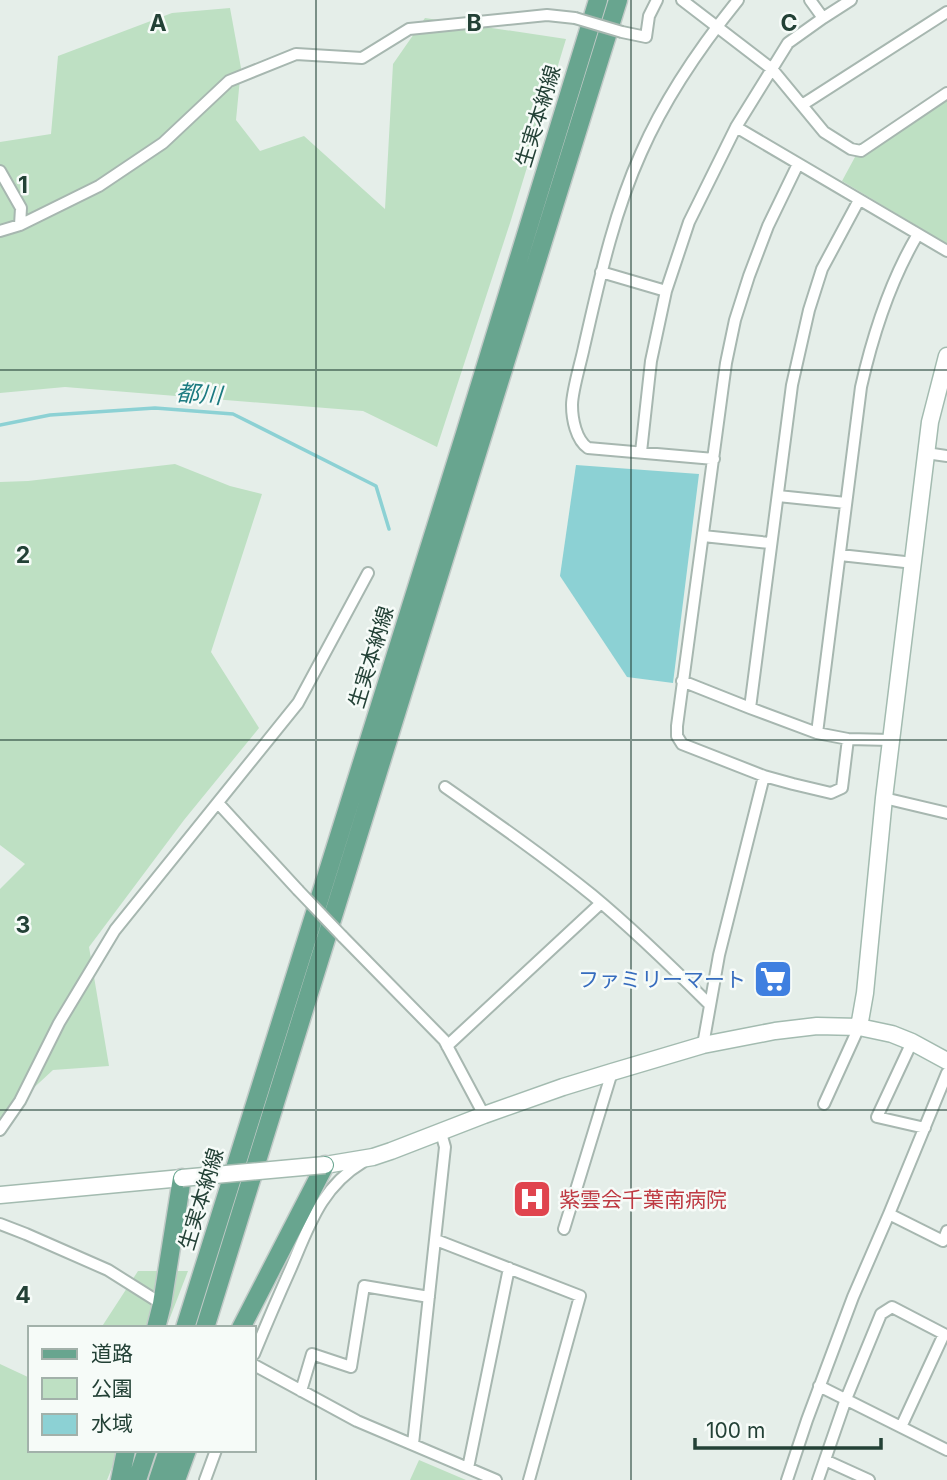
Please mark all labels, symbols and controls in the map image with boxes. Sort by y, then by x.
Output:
text: A [149,9,167,37]
text: B [466,9,482,37]
text: C [780,9,798,37]
street label: 生実本納線 [511,62,565,170]
text: 1 [18,171,28,199]
water label: 都川 [175,378,226,410]
text: 2 [16,541,30,569]
street label: 生実本納線 [344,603,398,711]
text: 3 [16,911,30,939]
supermarket icon: ファミリーマート [752,958,794,1000]
place label: ファミリーマート [578,967,746,992]
street label: 生実本納線 [174,1145,228,1253]
hospital icon: 紫雲会千葉南病院 [511,1178,553,1220]
place label: 紫雲会千葉南病院 [559,1187,727,1212]
text: 4 [15,1281,31,1309]
legend [28,1326,256,1452]
text: 道路 [91,1341,133,1366]
text: 公園 [91,1376,133,1401]
scale bar [695,1406,880,1450]
text: 水域 [91,1411,133,1436]
text: 100 m [706,1418,765,1443]

